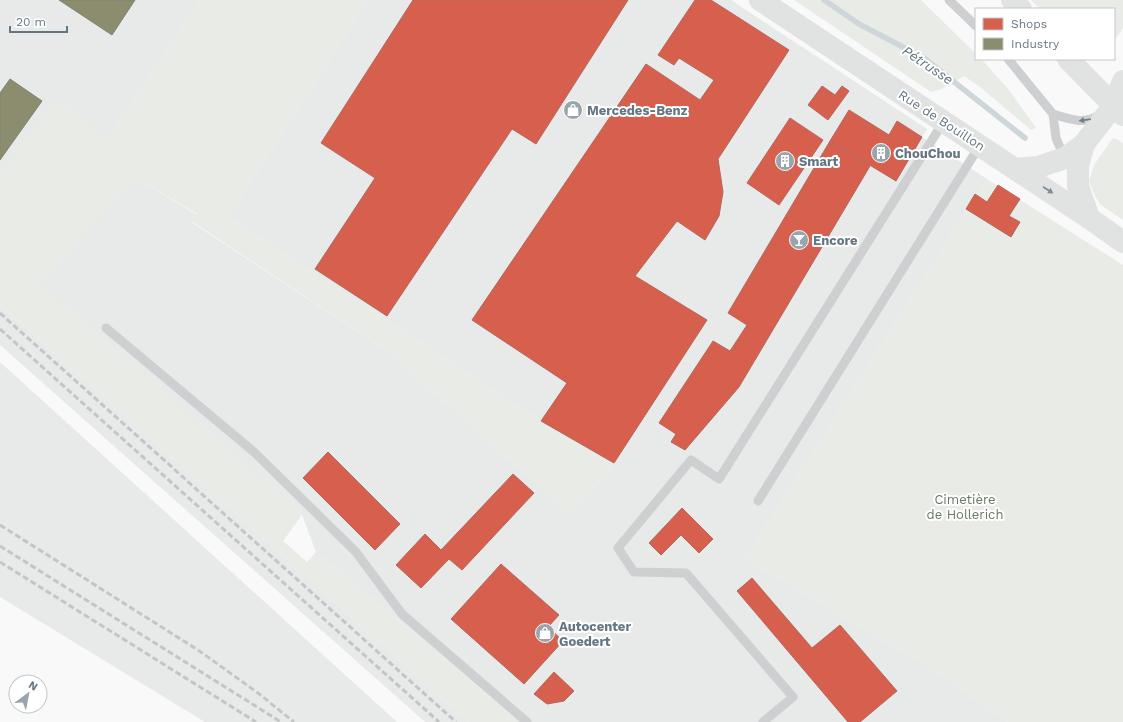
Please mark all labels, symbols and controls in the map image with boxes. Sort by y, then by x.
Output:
scale bar [10,8,67,34]
legend [975,8,1115,60]
text: 20 m [16,15,46,29]
text: Shops [1011,17,1047,31]
text: Industry [1011,37,1060,51]
water label: Pétrusse [900,42,956,88]
street label: Rue de Bouillon [896,87,988,154]
shop icon: Mercedes-Benz [562,99,584,121]
place label: Mercedes-Benz [587,103,688,118]
one-way arrow [1079,116,1091,123]
building icon: ChouChou [870,142,892,164]
place label: ChouChou [895,146,960,161]
building icon: Smart [774,150,796,172]
place label: Smart [799,154,839,169]
one-way arrow [1042,186,1053,194]
bar icon: Encore [788,229,810,251]
place label: Encore [813,233,858,248]
park label: Cimetière de Hollerich [927,492,1003,522]
place label: Autocenter Goedert [559,619,631,649]
shop icon: Autocenter Goedert [534,622,556,644]
north arrow [8,674,48,714]
text: N [26,678,40,694]

